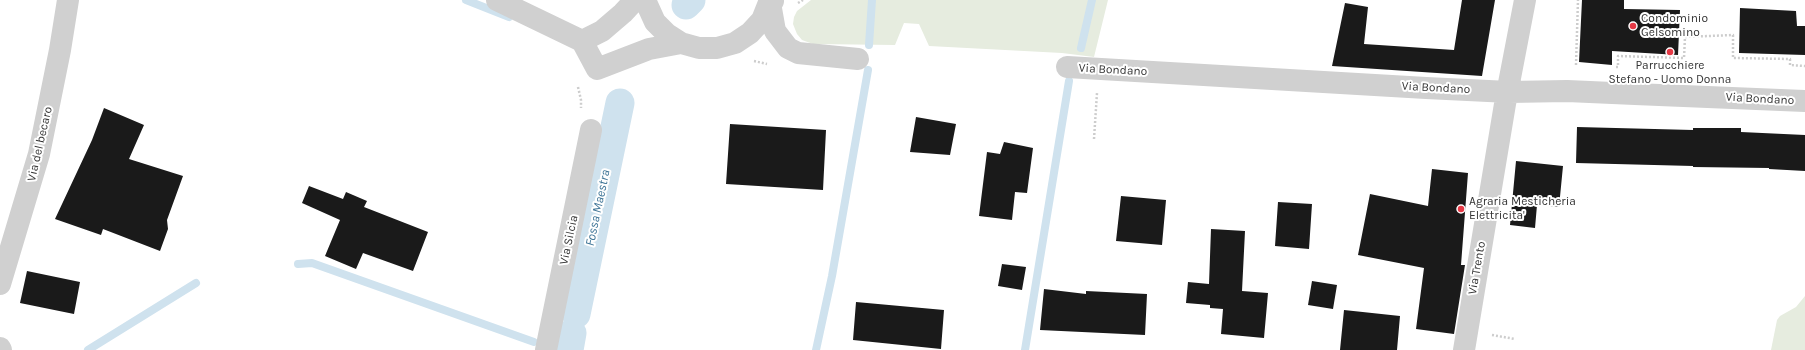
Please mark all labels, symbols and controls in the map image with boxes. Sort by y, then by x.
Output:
place label: Condominio Gelsomino [1641,12,1708,40]
marker: Condominio Gelsomino [1628,21,1638,31]
marker: Parrucchiere Stefano - Uomo Donna [1665,47,1675,57]
place label: Parrucchiere Stefano - Uomo Donna [1609,59,1731,87]
street label: Via Bondano [1078,61,1148,79]
street label: Via Bondano [1401,79,1471,97]
street label: Via Bondano [1725,90,1795,108]
street label: Via del becaro [24,105,56,183]
water label: Fossa Maestra [582,168,614,248]
place label: Agraria Mesticheria Elettricita' [1469,195,1576,223]
marker: Agraria Mesticheria Elettricita' [1456,204,1466,214]
street label: Via Silcia [557,214,581,266]
street label: Via Trento [1465,240,1489,296]

